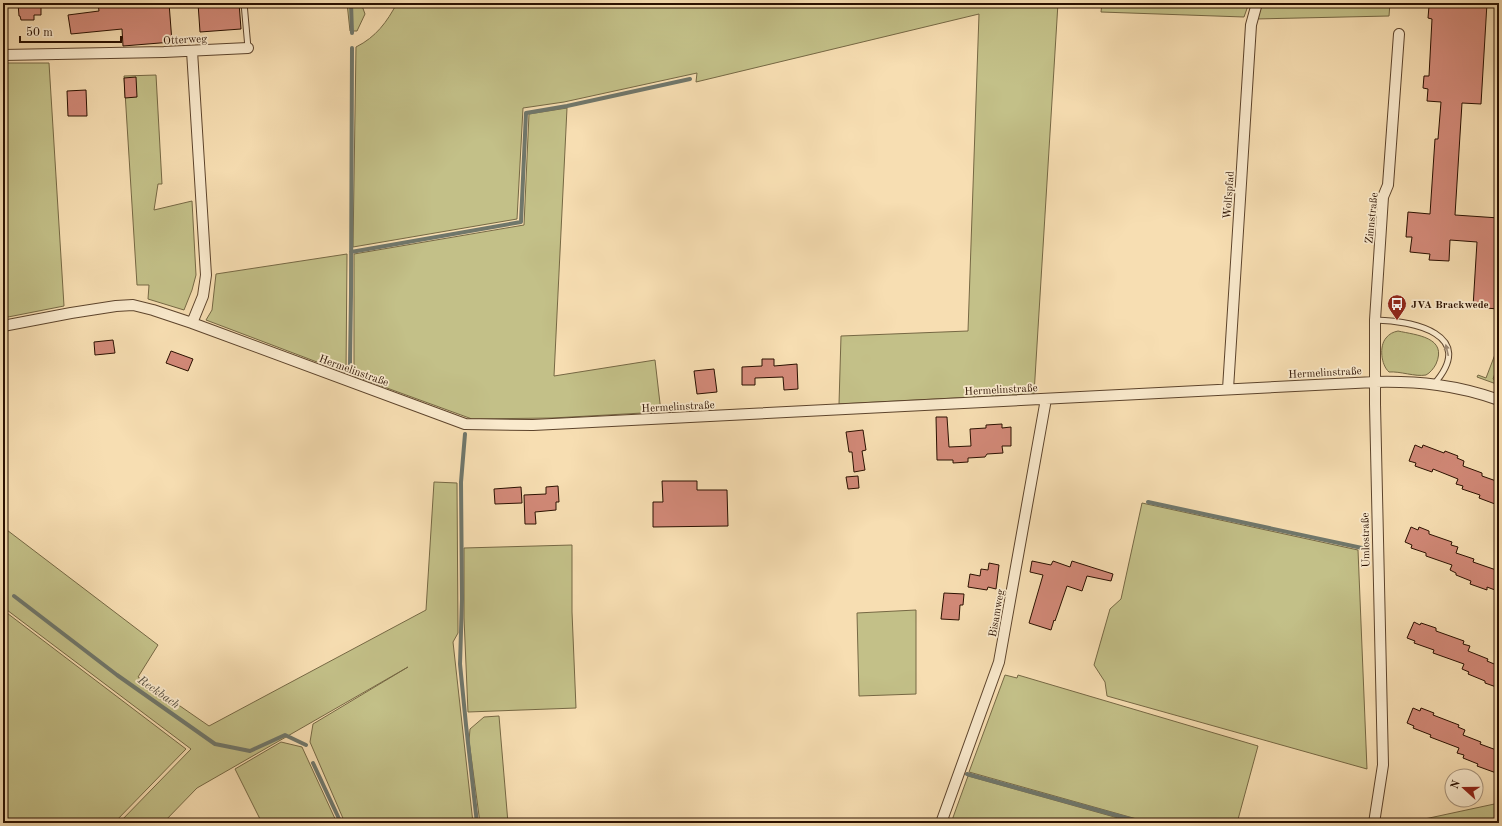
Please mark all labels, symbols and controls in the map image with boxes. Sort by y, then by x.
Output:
scale bar [20,18,121,44]
text: 50 m [26,26,53,39]
street label: Otterweg [163,34,207,47]
street label: Wolfspfad [1222,171,1237,219]
street label: Zinnstraße [1364,192,1381,244]
bus stop icon: JVA Brackwede [1386,293,1408,321]
place label: JVA Brackwede [1411,300,1489,311]
one-way arrow [1443,343,1449,356]
street label: Hermelinstraße [317,354,390,389]
street label: Hermelinstraße [1288,366,1362,381]
street label: Hermelinstraße [964,383,1038,398]
street label: Hermelinstraße [641,400,715,415]
street label: Umlostraße [1361,512,1372,568]
street label: Bisamweg [988,588,1007,638]
water label: Reckbach [135,674,182,711]
north arrow [1444,768,1484,808]
text: N [1449,779,1463,791]

